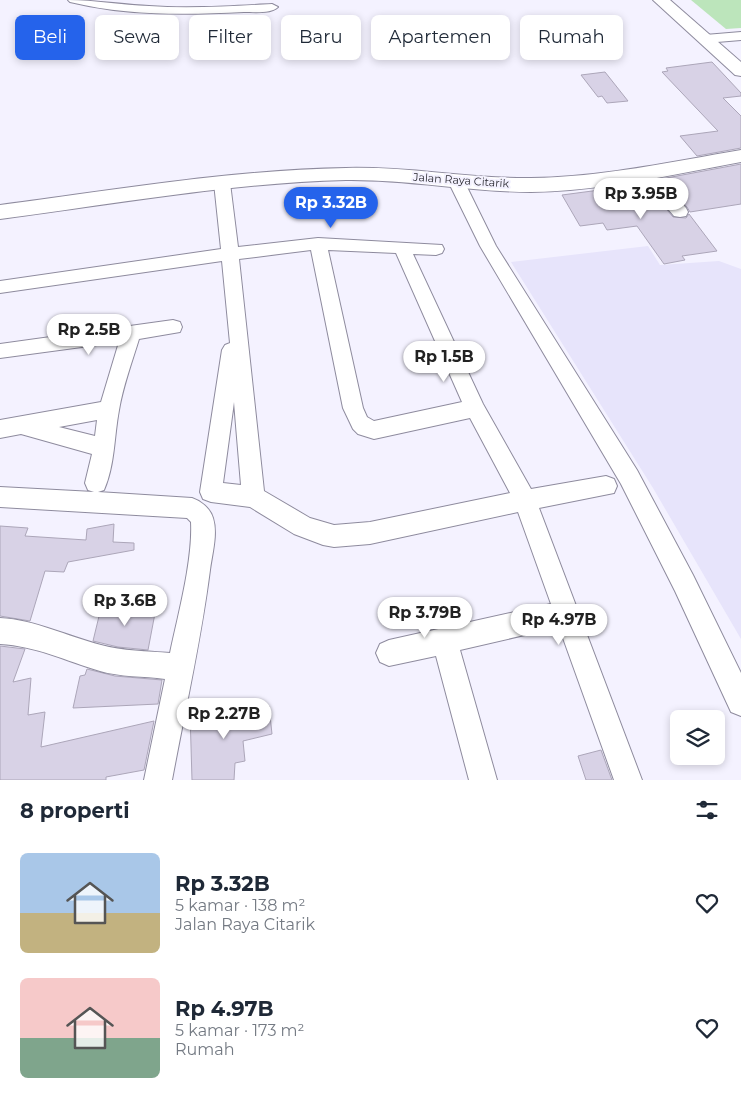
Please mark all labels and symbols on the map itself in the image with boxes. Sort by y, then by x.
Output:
street label: Jalan Raya Citarik [411,170,510,190]
pin: Rp 3.95B [589,178,693,220]
pin: Rp 3.32B [279,186,383,229]
pin: Rp 2.5B [43,314,135,356]
pin: Rp 1.5B [398,340,490,383]
pin: Rp 3.6B [79,584,171,627]
pin: Rp 3.79B [373,596,477,639]
pin: Rp 4.97B [507,604,611,646]
pin: Rp 2.27B [172,698,276,740]

